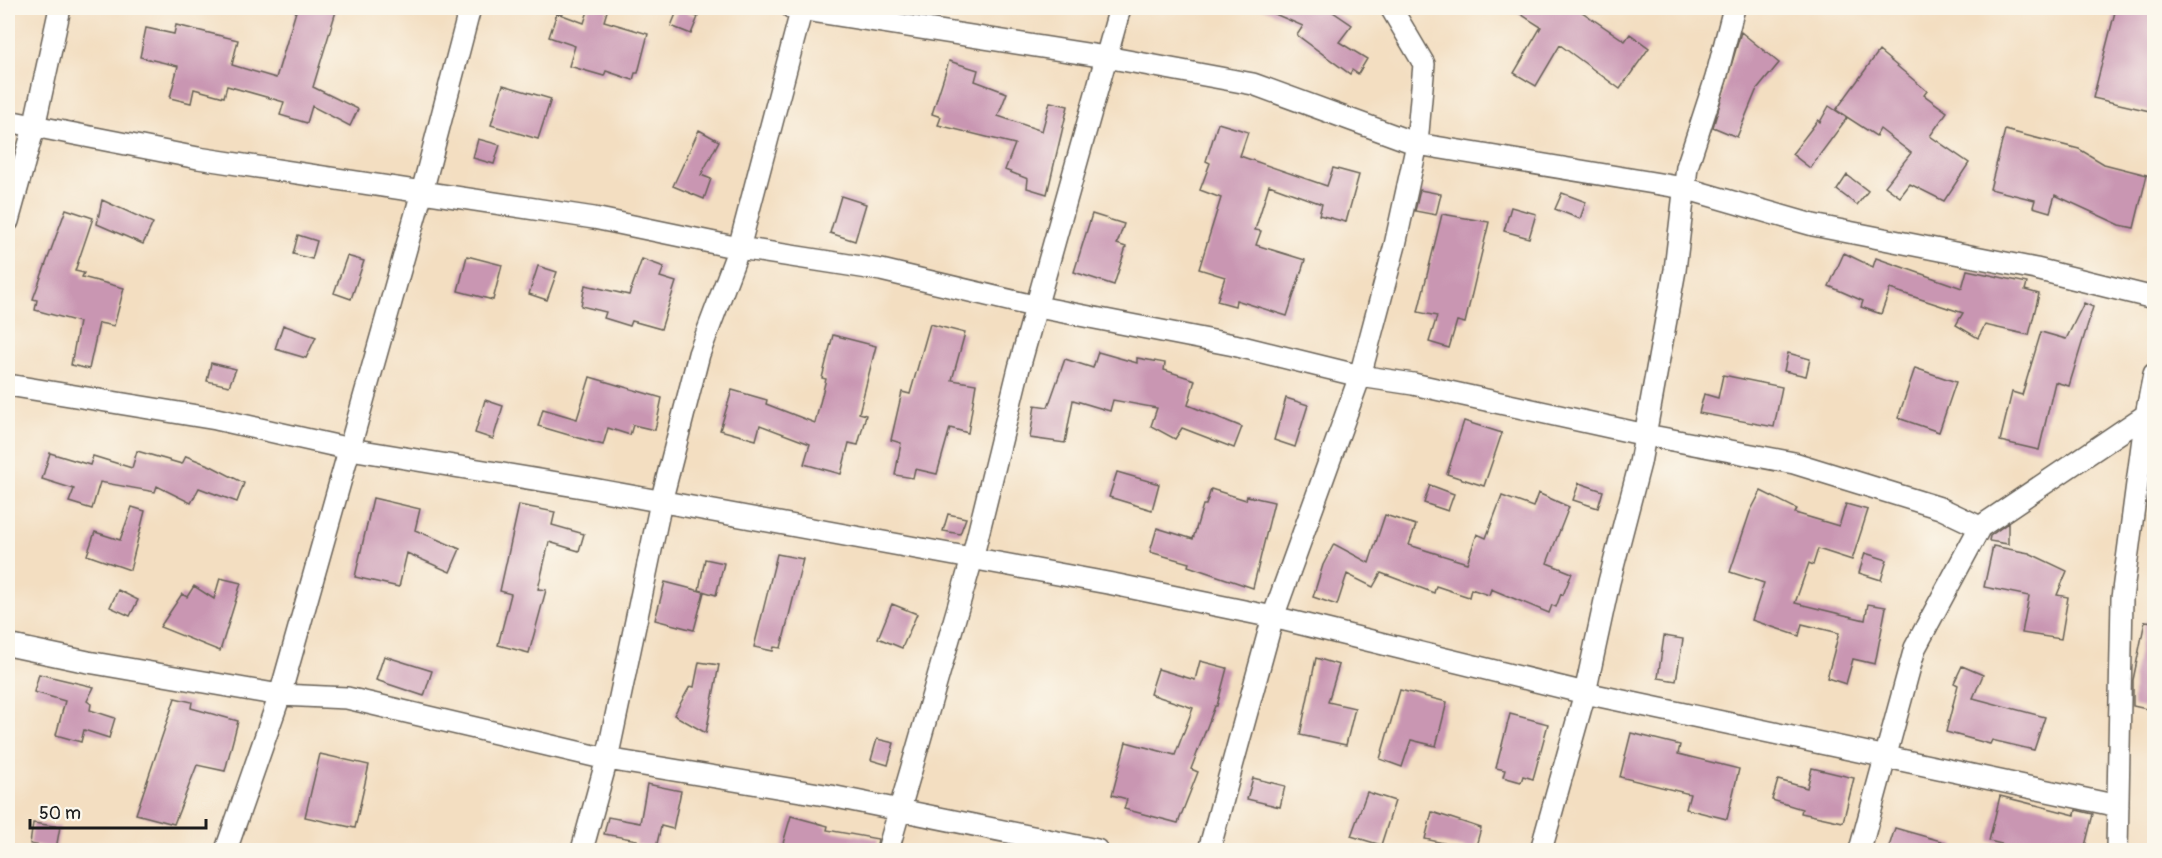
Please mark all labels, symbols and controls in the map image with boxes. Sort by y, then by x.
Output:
scale bar [30,792,206,830]
text: 50 m [39,802,81,825]

